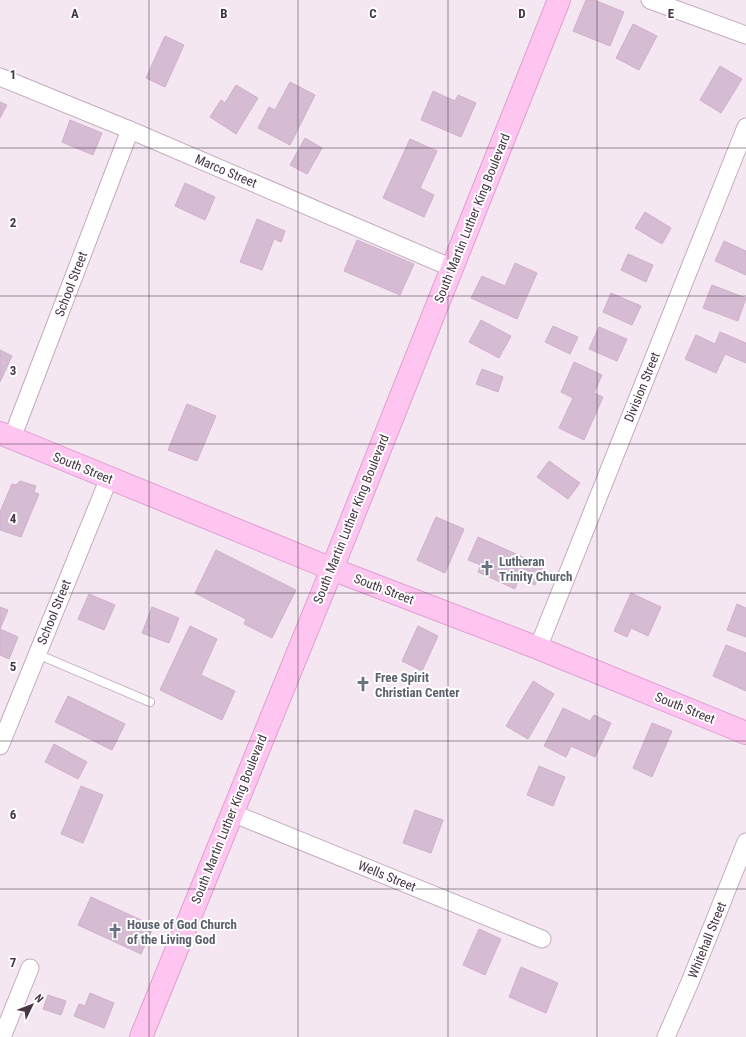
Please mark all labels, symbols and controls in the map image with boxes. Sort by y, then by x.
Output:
text: A [71,6,79,21]
text: B [220,6,228,21]
text: C [369,6,377,21]
text: D [518,6,526,21]
text: E [668,6,675,21]
text: 1 [10,67,16,82]
street label: South Martin Luther King Boulevard [431,131,513,305]
street label: Marco Street [193,151,259,191]
text: 2 [10,215,17,230]
street label: School Street [52,249,90,319]
street label: Division Street [621,350,663,424]
text: 3 [10,363,16,378]
street label: South Martin Luther King Boulevard [310,432,392,606]
street label: South Street [51,449,115,487]
text: 4 [10,511,17,526]
place label: Lutheran Trinity Church [499,554,572,584]
church icon: Lutheran Trinity Church [478,559,496,577]
street label: South Street [352,571,416,607]
street label: School Street [34,577,74,647]
text: 5 [10,659,17,674]
place label: Free Spirit Christian Center [375,670,460,700]
church icon: Free Spirit Christian Center [354,675,372,693]
street label: South Street [653,689,717,727]
street label: South Martin Luther King Boulevard [188,732,270,906]
text: 6 [10,807,17,822]
street label: Wells Street [356,858,418,894]
street label: Whitehall Street [685,899,729,980]
place label: House of God Church of the Living God [127,917,237,947]
church icon: House of God Church of the Living God [106,922,124,940]
text: 7 [10,955,17,970]
north arrow [12,985,52,1025]
text: N [32,992,46,1006]

